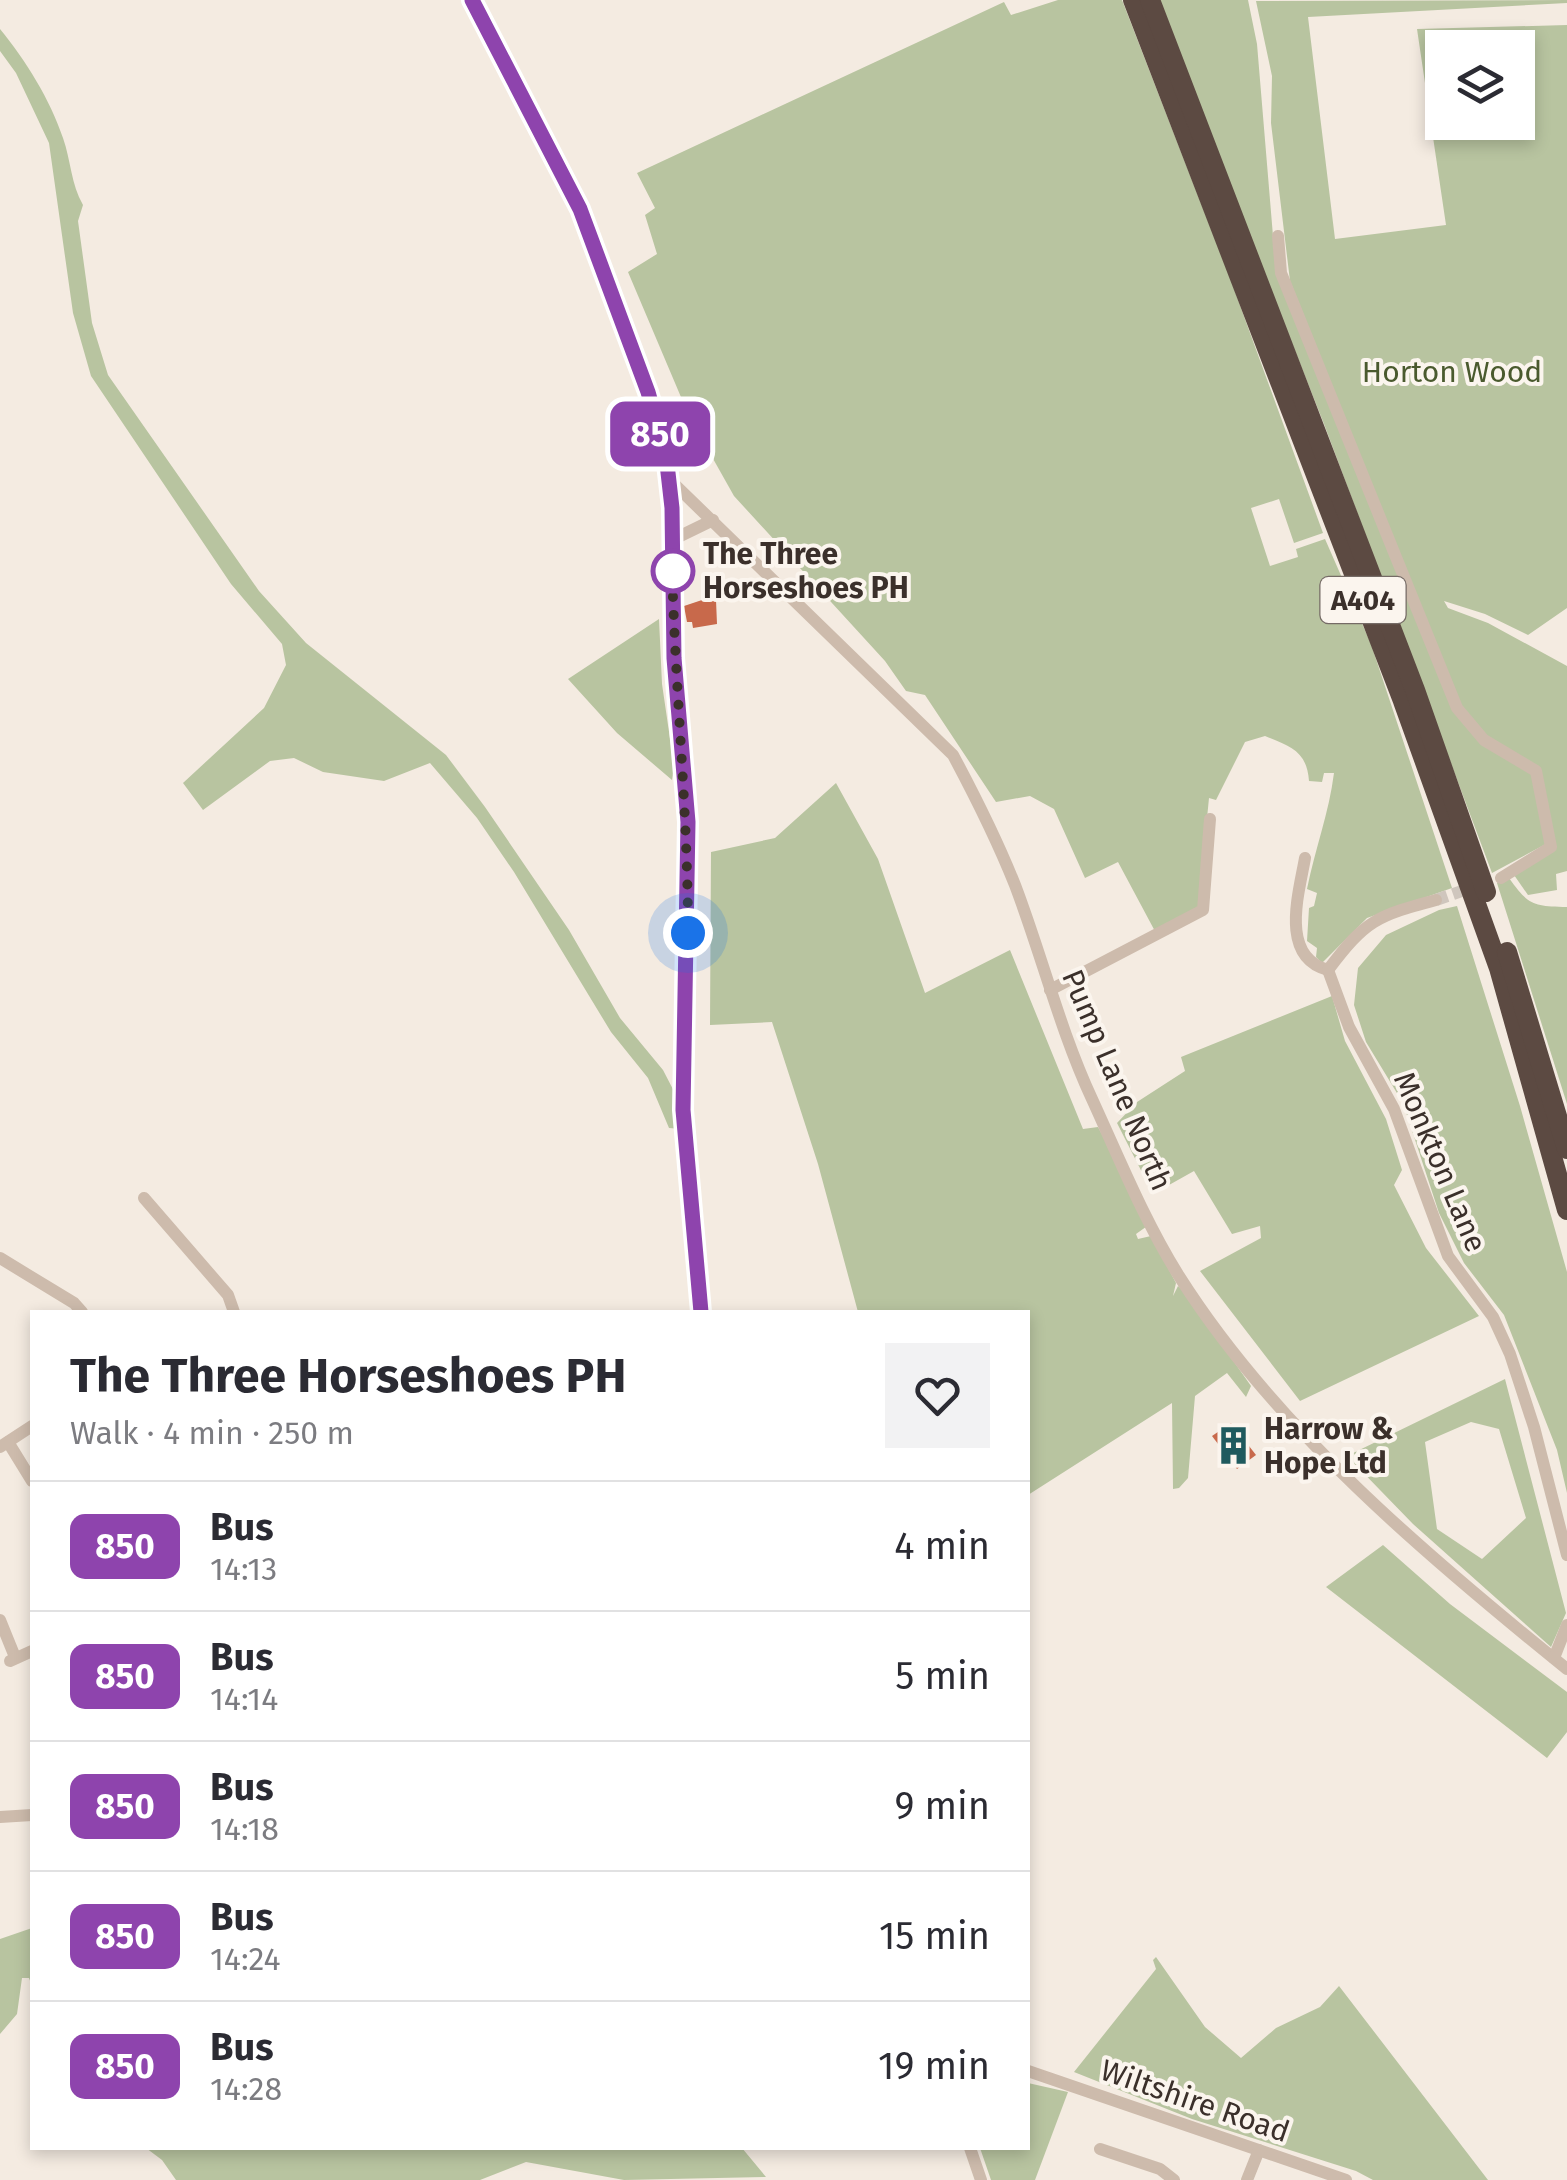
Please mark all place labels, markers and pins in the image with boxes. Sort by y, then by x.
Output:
place label: The Three Horseshoes PH [703,536,909,606]
marker: The Three Horseshoes PH [652,550,694,592]
place label: Harrow & Hope Ltd [1264,1411,1394,1481]
building icon: Harrow & Hope Ltd [1213,1425,1255,1467]

